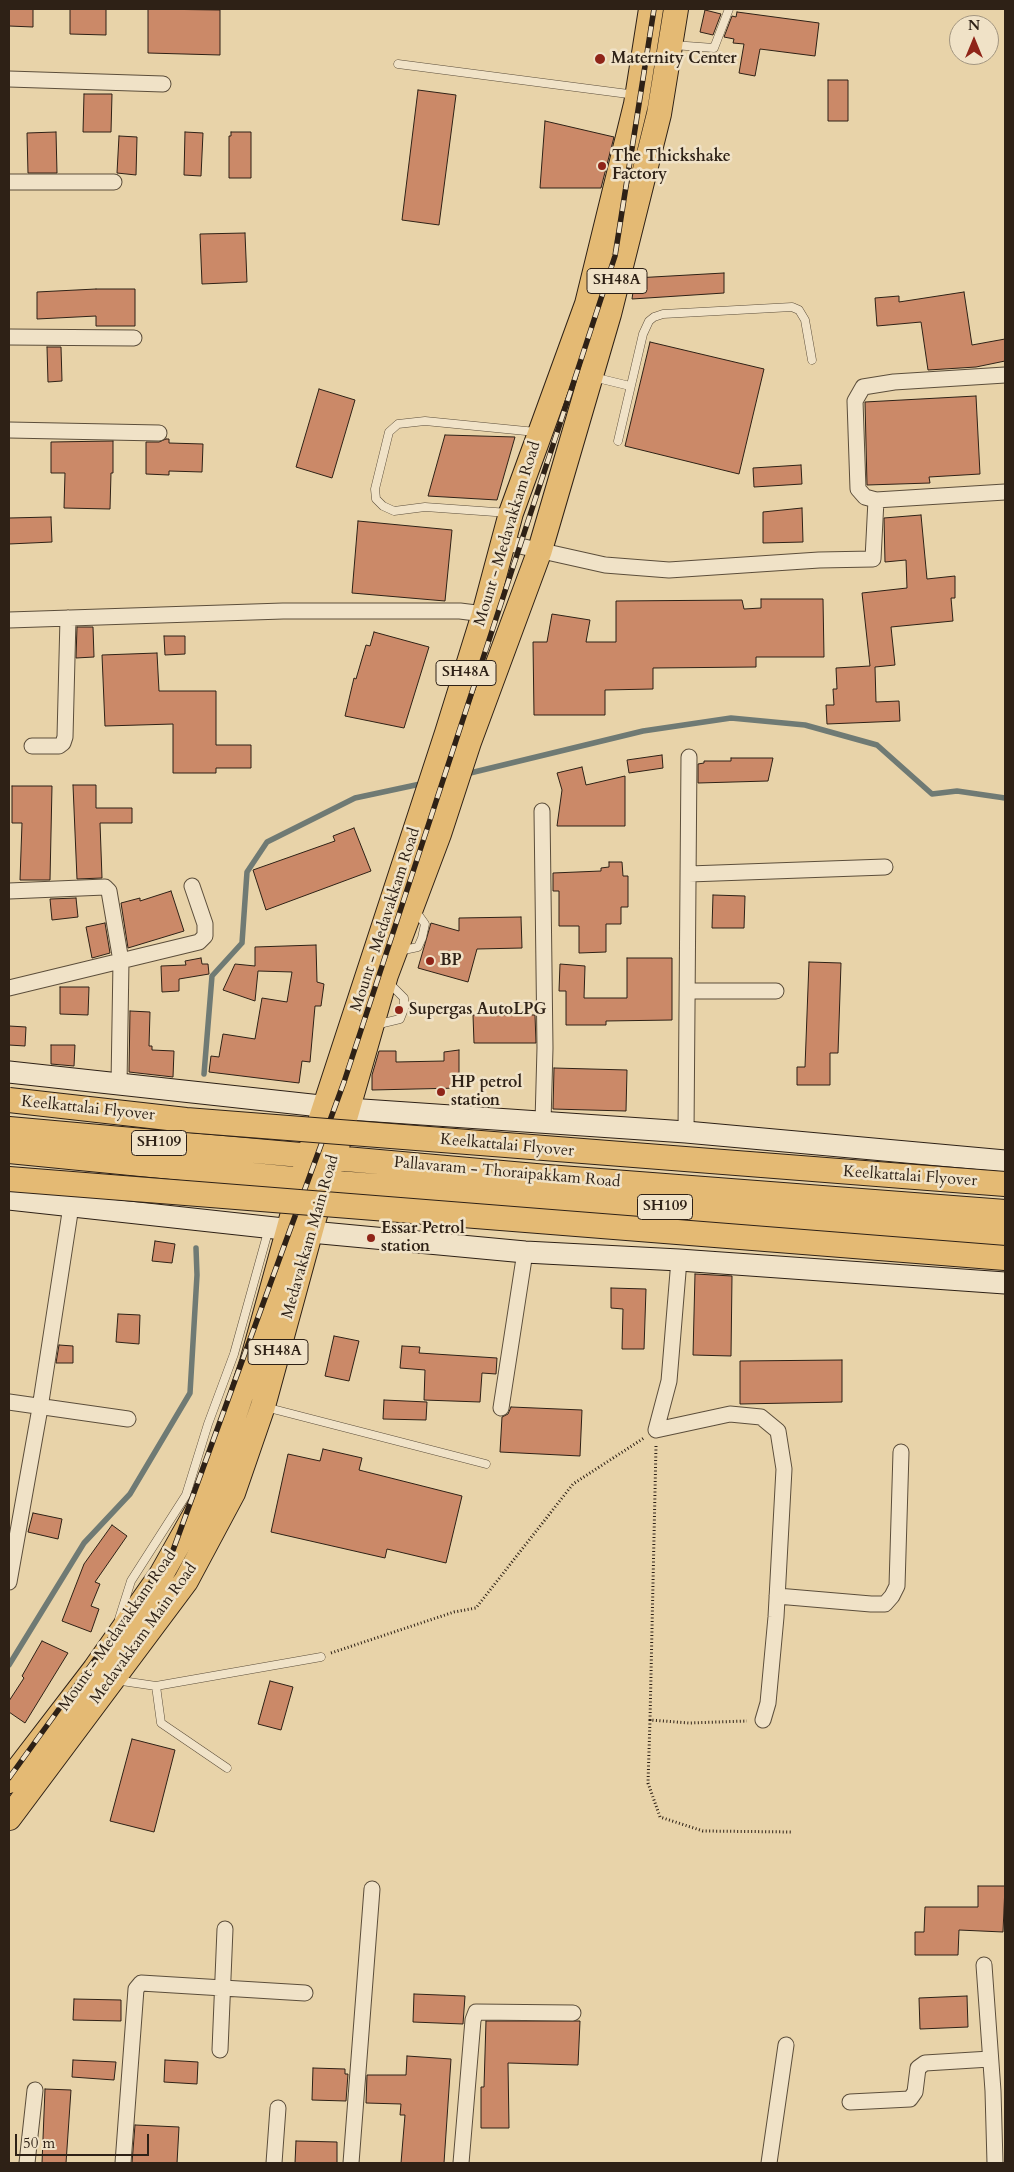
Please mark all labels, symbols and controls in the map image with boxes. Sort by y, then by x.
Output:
north arrow [949,15,999,65]
text: N [968,16,980,35]
place label: Maternity Center [611,49,737,69]
marker: Maternity Center [593,52,607,66]
place label: The Thickshake Factory [612,147,731,185]
marker: The Thickshake Factory [596,160,608,172]
road number: SH48A [587,268,647,294]
street label: Mount - Medavakkam Road [471,439,545,629]
road number: SH48A [436,660,496,686]
street label: Mount - Medavakkam Road [347,826,425,1014]
place label: BP [440,951,462,971]
marker: BP [424,955,436,967]
place label: Supergas AutoLPG [409,1000,546,1020]
marker: Supergas AutoLPG [393,1004,405,1016]
place label: HP petrol station [451,1073,522,1111]
marker: HP petrol station [435,1086,447,1098]
street label: Keelkattalai Flyover [20,1092,156,1126]
road number: SH109 [132,1130,186,1156]
street label: Keelkattalai Flyover [439,1131,575,1161]
street label: Medavakkam Main Road [278,1153,344,1321]
street label: Pallavaram - Thoraipakkam Road [393,1154,621,1192]
street label: Keelkattalai Flyover [842,1163,978,1191]
road number: SH109 [638,1194,692,1220]
place label: Essar Petrol station [381,1219,465,1257]
marker: Essar Petrol station [365,1232,377,1244]
road number: SH48A [248,1340,308,1364]
street label: Mount - Medavakkam Road [55,1547,181,1715]
street label: Medavakkam Main Road [86,1560,202,1708]
scale bar [18,2124,151,2156]
text: 50 m [23,2133,55,2153]

